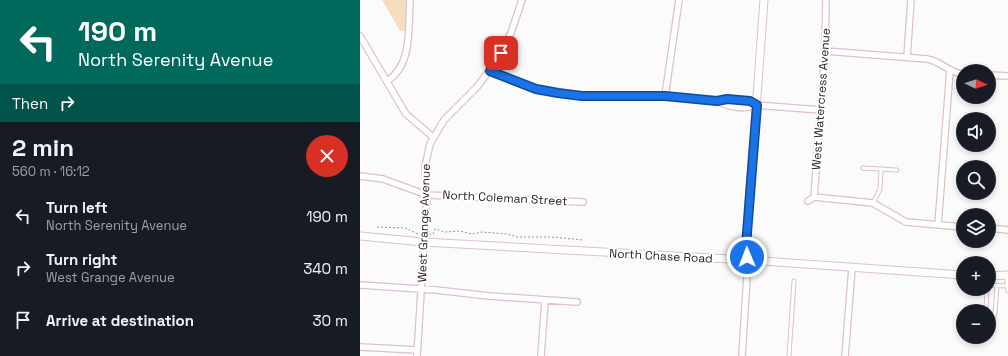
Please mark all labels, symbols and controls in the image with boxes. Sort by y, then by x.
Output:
text: 190 m [78,13,157,49]
icon: left [12,16,64,68]
street label: West Watercress Avenue [808,27,834,171]
pin [484,36,518,70]
icon: arrive [490,42,512,64]
text: North Serenity Avenue [78,48,273,71]
north arrow [956,64,996,104]
map controls [956,64,996,344]
icon: right [56,92,78,114]
text: Then [12,94,48,113]
button: sound [956,112,996,152]
text: 2 min [12,132,74,163]
button: close [306,135,348,177]
button: search [956,160,996,200]
text: 560 m · 16:12 [12,163,90,180]
street label: West Grange Avenue [414,163,434,283]
street label: North Coleman Street [442,187,568,209]
text: Turn left [46,198,108,217]
icon: left [12,205,34,227]
text: 190 m [306,207,348,226]
button: layers [956,208,996,248]
text: North Serenity Avenue [46,217,187,234]
position arrow [726,236,768,278]
street label: North Chase Road [609,245,713,267]
text: Turn right [46,250,117,269]
button: + [956,256,996,296]
icon: right [12,257,34,279]
text: 340 m [303,259,348,278]
text: West Grange Avenue [46,269,175,286]
button: − [956,304,996,344]
icon: arrive [12,309,34,331]
text: Arrive at destination [46,311,194,330]
text: 30 m [313,311,348,330]

